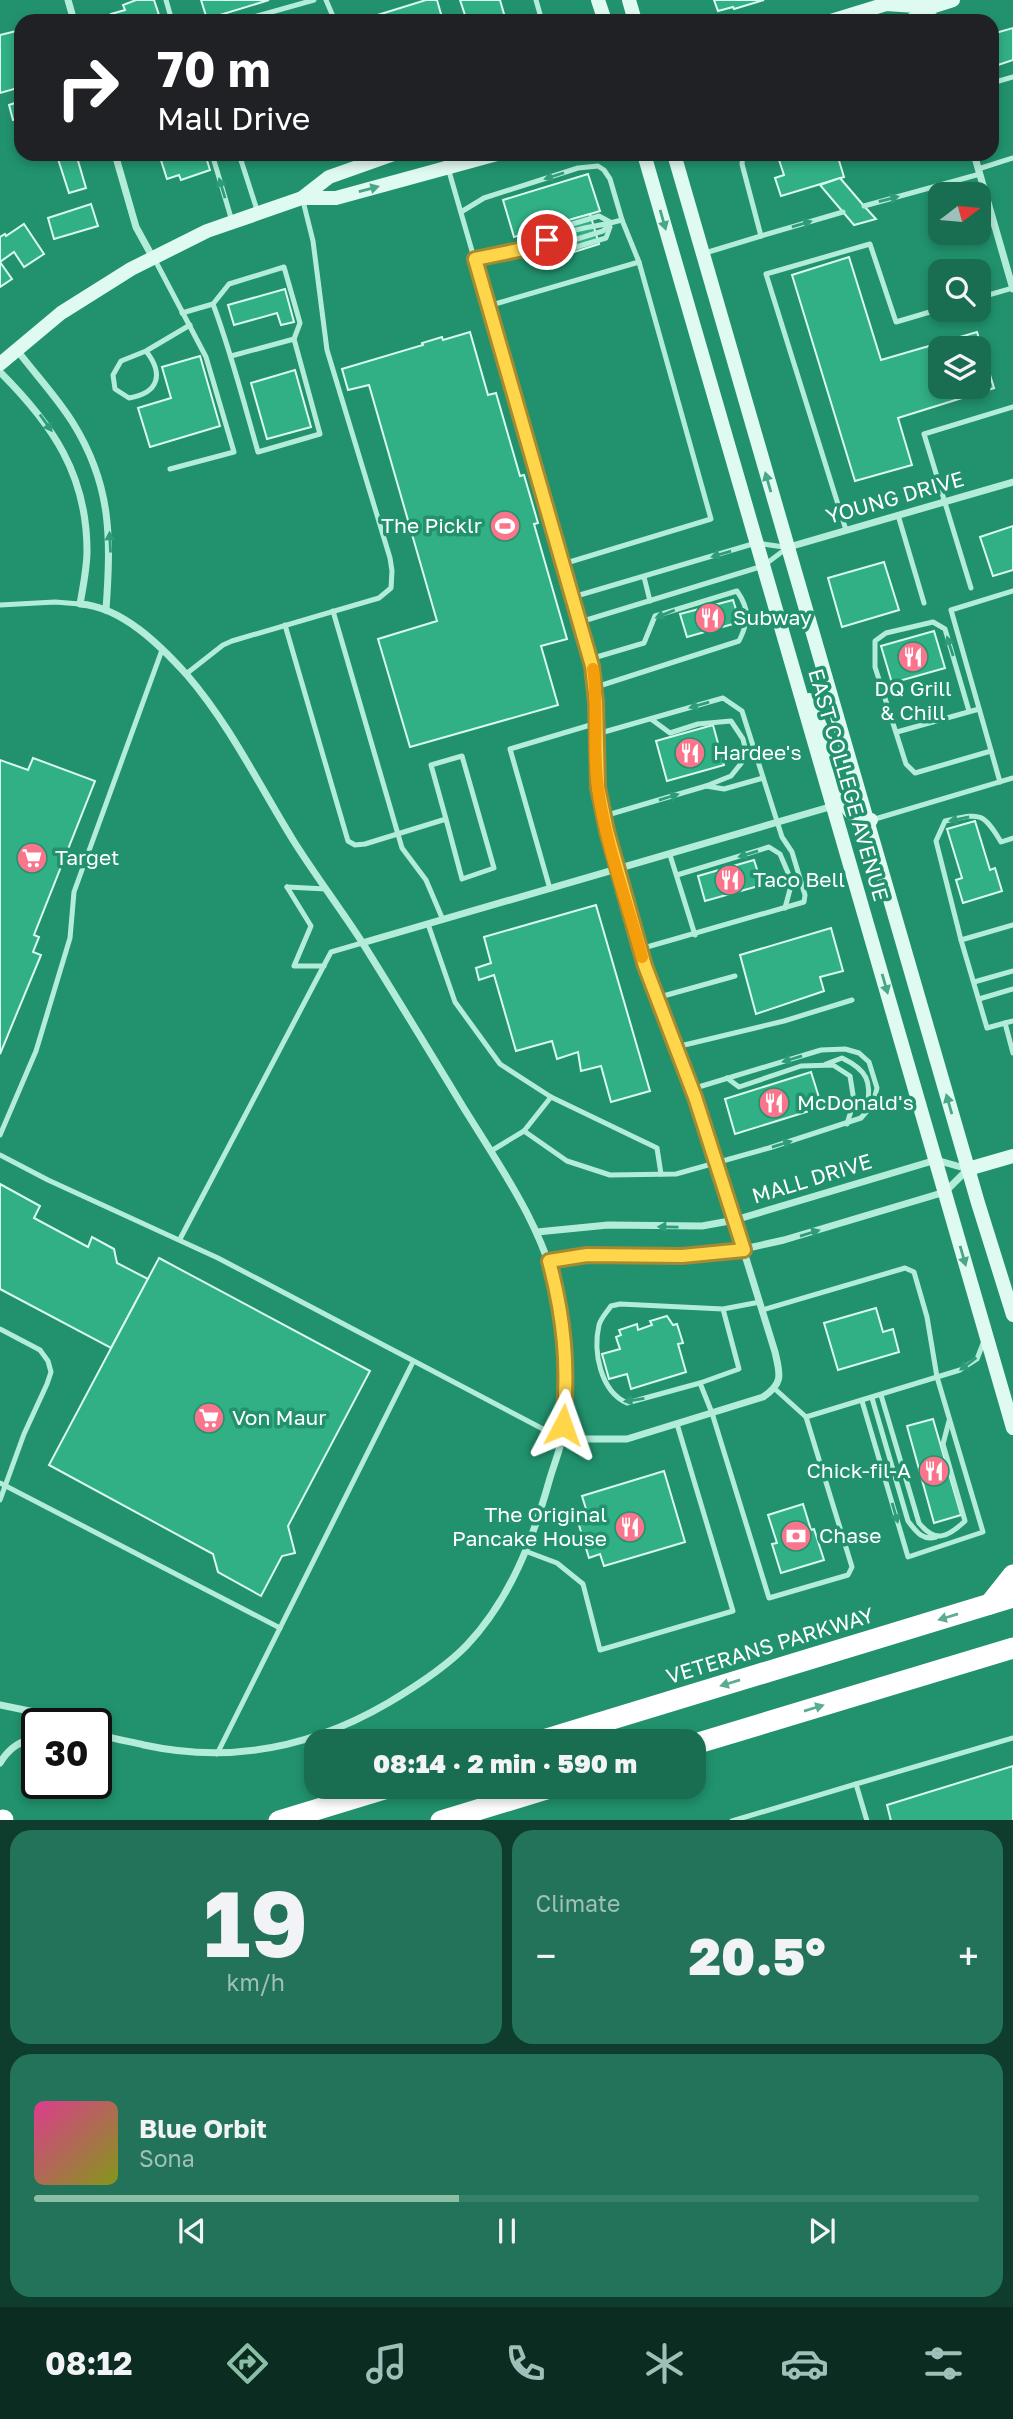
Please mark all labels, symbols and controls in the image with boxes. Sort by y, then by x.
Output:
text: 70 m [157,39,271,98]
icon: right [42,42,133,133]
text: Mall Drive [157,99,310,137]
one-way arrow [543,171,564,182]
one-way arrow [216,177,226,198]
north arrow [928,182,990,245]
map controls [928,182,991,399]
one-way arrow [359,184,380,194]
one-way arrow [878,193,900,204]
one-way arrow [658,209,669,231]
pin [517,210,577,270]
one-way arrow [791,218,813,229]
icon: arrive [528,221,566,259]
button: search [928,259,991,322]
button: layers [928,336,991,399]
one-way arrow [38,414,52,432]
street label: YOUNG DRIVE [823,465,967,529]
one-way arrow [763,471,773,492]
sports icon: The Picklr [488,509,522,543]
place label: The Picklr [381,512,482,538]
one-way arrow [104,531,115,553]
one-way arrow [710,549,731,559]
restaurant icon: Subway [693,601,727,635]
place label: Subway [733,604,812,630]
one-way arrow [654,609,675,620]
one-way arrow [944,635,955,656]
restaurant icon: DQ Grill & Chill [896,640,930,674]
street label: EAST COLLEGE AVENUE [803,665,895,904]
place label: DQ Grill & Chill [874,675,952,725]
one-way arrow [688,701,709,711]
restaurant icon: Hardee's [673,736,707,770]
place label: Hardee's [713,739,802,765]
one-way arrow [659,791,680,801]
one-way arrow [947,813,969,824]
supermarket icon: Target [15,841,49,875]
place label: Target [55,844,119,870]
one-way arrow [737,849,758,859]
restaurant icon: Taco Bell [713,863,747,897]
place label: Taco Bell [753,866,845,892]
one-way arrow [880,974,890,995]
one-way arrow [781,1054,802,1064]
restaurant icon: McDonald's [757,1086,791,1120]
place label: McDonald's [797,1089,914,1115]
one-way arrow [944,1093,954,1114]
one-way arrow [772,1138,793,1149]
street label: MALL DRIVE [749,1148,875,1209]
one-way arrow [656,1221,678,1233]
one-way arrow [800,1227,821,1237]
one-way arrow [959,1246,969,1267]
one-way arrow [959,1356,977,1371]
position arrow [526,1388,600,1462]
one-way arrow [623,1395,645,1406]
supermarket icon: Von Maur [192,1401,226,1435]
place label: Von Maur [232,1404,326,1430]
restaurant icon: Chick-fil-A [917,1454,951,1488]
place label: Chick-fil-A [807,1457,911,1483]
place label: The Original Pancake House [452,1501,607,1551]
one-way arrow [890,1503,901,1525]
restaurant icon: The Original Pancake House [613,1510,647,1544]
bank icon: Chase [779,1519,813,1553]
place label: Chase [819,1522,881,1548]
street label: VETERANS PARKWAY [663,1601,877,1689]
one-way arrow [937,1612,958,1623]
one-way arrow [719,1679,740,1689]
one-way arrow [804,1702,825,1712]
speed limit sign: 30 [21,1708,112,1799]
text: 08:14 · 2 min · 590 m [373,1748,637,1779]
text: 19 [203,1868,308,1977]
text: Climate [536,1889,620,1917]
text: 20.5° [689,1924,826,1986]
text: − [536,1933,556,1978]
text: + [958,1933,979,1978]
text: km/h [226,1968,285,1996]
text: Blue Orbit [139,2113,267,2144]
text: Sona [139,2144,195,2172]
icon: previous [173,2212,211,2250]
icon: pause [488,2212,526,2250]
icon: next [803,2212,841,2250]
icon: directions [223,2339,272,2388]
icon: music [362,2339,411,2388]
icon: phone [501,2339,550,2388]
icon: climate [640,2339,689,2388]
icon: car [780,2339,829,2388]
icon: filters [919,2339,968,2388]
text: 08:12 [45,2344,133,2382]

